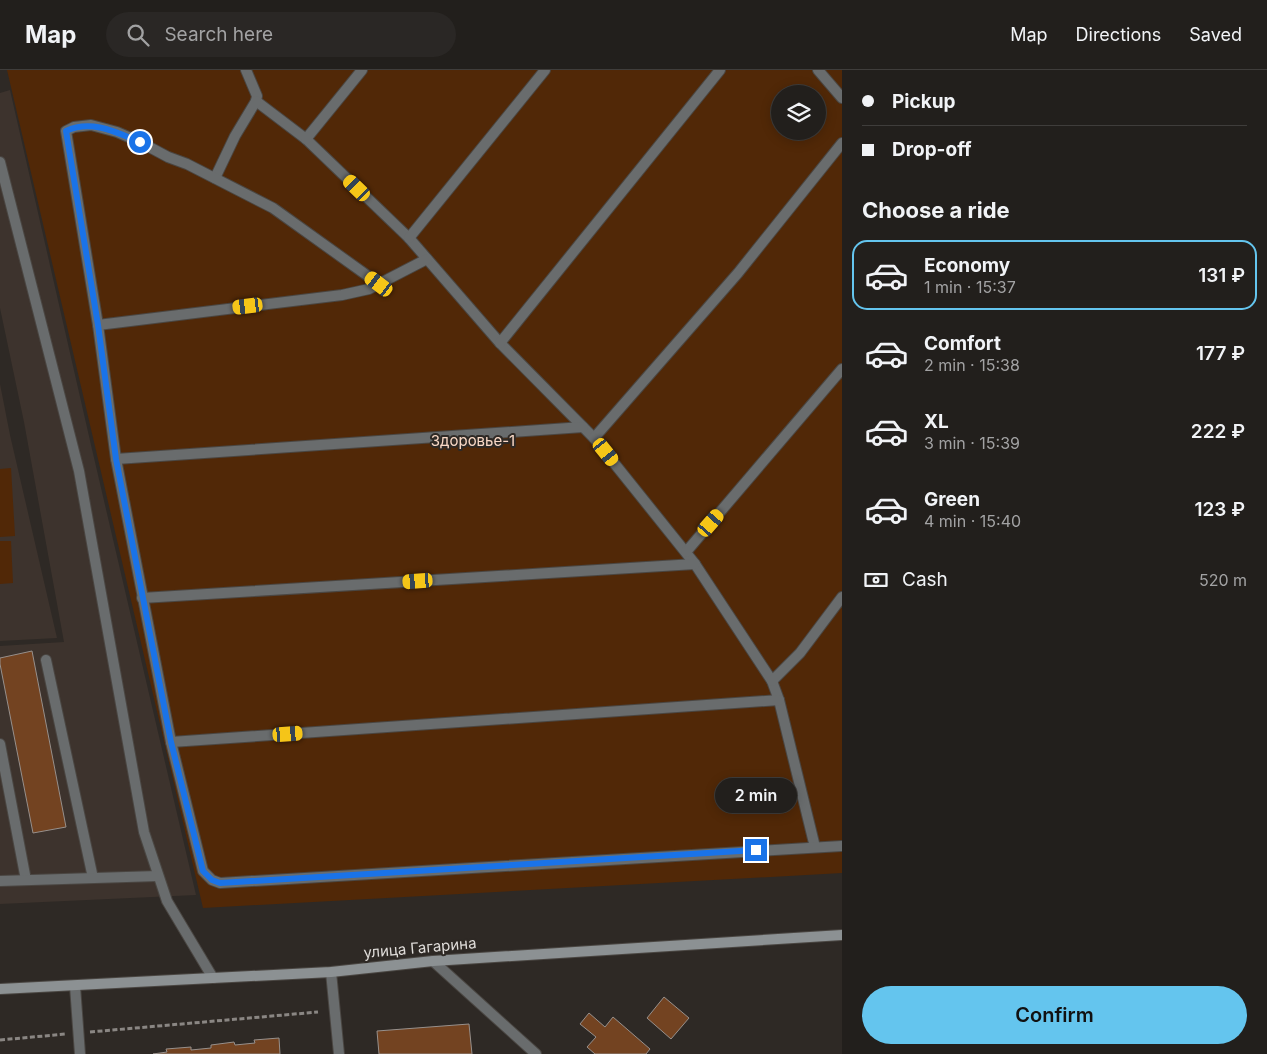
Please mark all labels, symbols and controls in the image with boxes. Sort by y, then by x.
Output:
search box [106,12,456,57]
text: Map [25,20,76,49]
icon: search [124,21,152,49]
text: Search here [164,23,273,46]
text: Map [1010,24,1048,45]
text: Directions [1076,24,1161,45]
text: Saved [1189,24,1242,45]
map controls [771,85,826,140]
button: layers [771,85,826,140]
text: Pickup [892,90,955,113]
route start [129,131,151,153]
text: Drop-off [892,138,972,161]
car [340,172,373,204]
text: Choose a ride [862,197,1010,223]
icon: car [864,253,909,298]
text: Economy [924,254,1010,277]
text: 131 ₽ [1198,264,1245,287]
car [362,269,395,299]
text: 1 min · 15:37 [924,277,1016,297]
car [232,297,263,315]
icon: car [864,331,909,376]
text: Comfort [924,332,1001,355]
text: 177 ₽ [1196,342,1245,365]
text: 2 min · 15:38 [924,355,1020,375]
icon: car [864,409,909,454]
text: XL [924,410,949,433]
text: 222 ₽ [1191,420,1245,443]
park label: Здоровье-1 [431,431,515,450]
text: 3 min · 15:39 [924,433,1020,453]
car [590,436,621,468]
icon: car [864,487,909,532]
text: Green [924,488,980,511]
text: 123 ₽ [1194,498,1245,521]
car [695,507,726,539]
text: 4 min · 15:40 [924,511,1021,531]
icon: cash [862,566,890,594]
text: Cash [902,568,948,591]
text: 520 m [1199,570,1247,590]
car [402,572,433,590]
car [272,725,303,743]
callout: 2 min [715,778,797,812]
text: 2 min [735,785,777,805]
route end [745,839,767,861]
street label: улица Гагарина [363,933,477,962]
button: Confirm [862,986,1247,1044]

